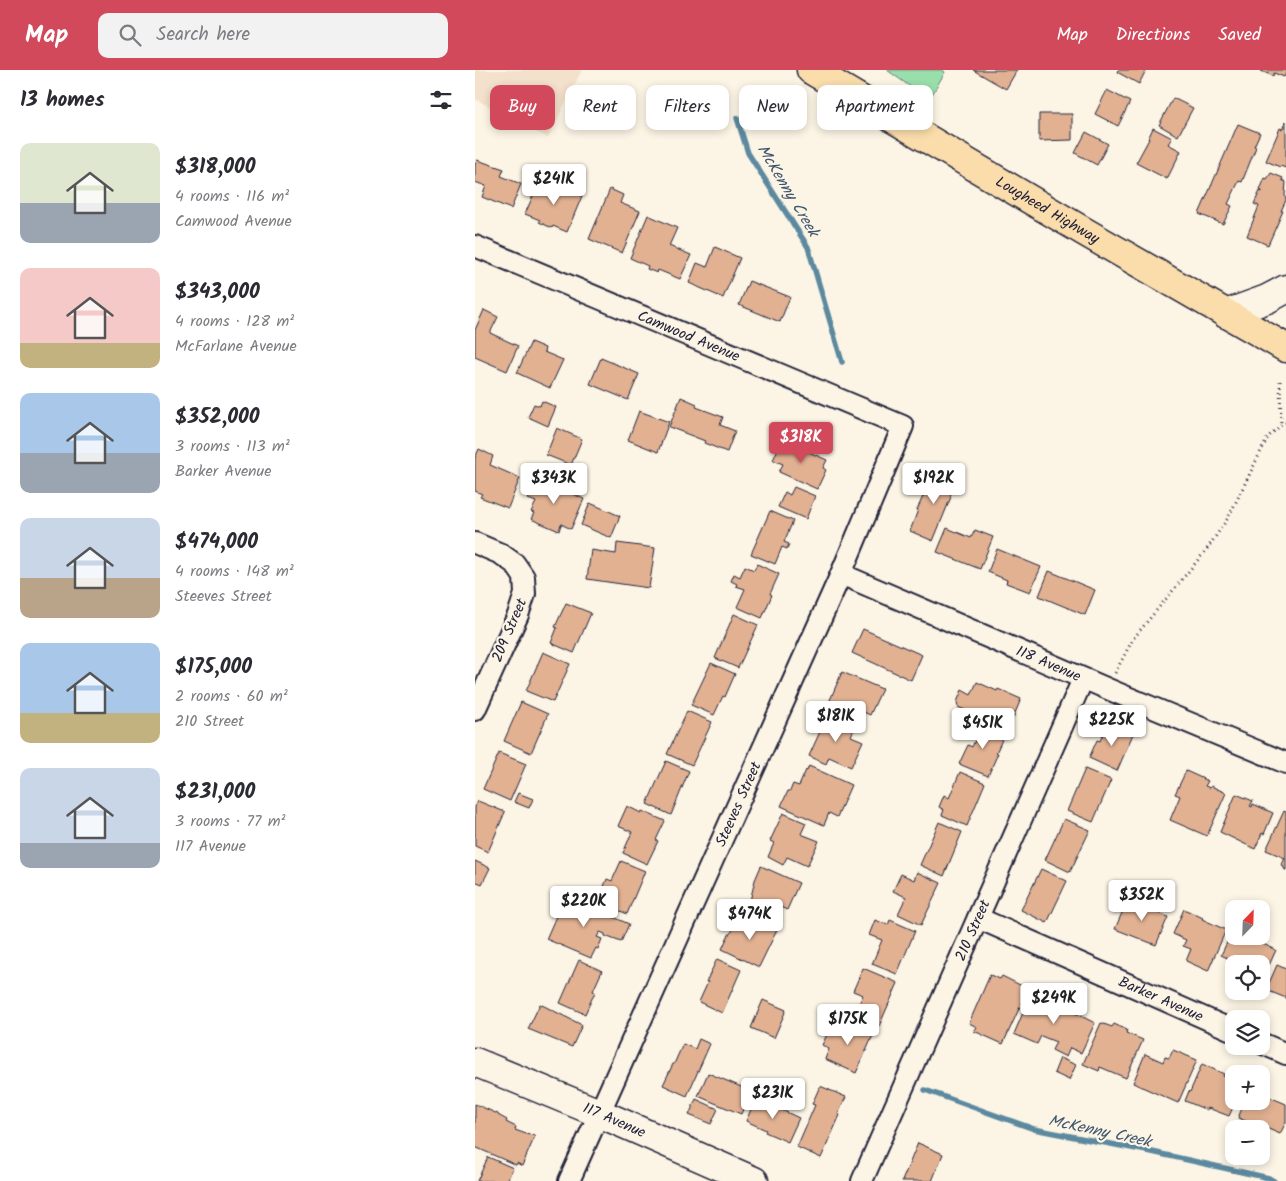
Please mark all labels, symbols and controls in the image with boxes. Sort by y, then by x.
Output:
search box [98,13,448,58]
text: Map [25,16,68,55]
text: Search here [156,20,250,50]
icon: search [116,21,144,49]
text: Map [1056,21,1088,50]
text: Directions [1116,21,1190,50]
text: Saved [1218,21,1261,50]
text: 13 homes [20,84,105,117]
chip: Buy [490,85,555,130]
chip: Rent [565,85,636,130]
chip: Filters [646,85,729,130]
chip: New [739,85,807,130]
chip: Apartment [817,85,933,130]
icon: filters [427,86,455,114]
water label: McKenny Creek [750,140,827,244]
text: $318,000 [175,151,255,184]
icon: home [60,163,120,223]
pin: $241K [519,164,589,206]
text: $241K [533,167,575,192]
street label: Lougheed Highway [991,171,1105,251]
text: 4 rooms · 116 m² [175,184,289,209]
text: Camwood Avenue [175,209,292,234]
text: $343,000 [175,276,260,309]
icon: home [60,288,120,348]
street label: Camwood Avenue [633,305,744,369]
text: 4 rooms · 128 m² [175,309,294,334]
text: McFarlane Avenue [175,334,297,359]
text: $352,000 [175,401,260,434]
icon: home [60,413,120,473]
pin: $318K [766,422,836,464]
text: $318K [780,425,822,450]
text: 3 rooms · 113 m² [175,434,290,459]
text: Barker Avenue [175,459,272,484]
pin: $343K [519,462,589,505]
pin: $192K [899,462,969,505]
text: $343K [531,466,577,491]
text: $192K [913,466,955,491]
text: $474,000 [175,526,258,559]
icon: home [60,538,120,598]
text: 4 rooms · 148 m² [175,559,294,584]
text: Steeves Street [175,584,272,609]
street label: 209 Street [486,594,534,666]
street label: 118 Avenue [1012,640,1085,689]
text: $175,000 [175,651,252,684]
icon: home [60,663,120,723]
text: 2 rooms · 60 m² [175,684,288,709]
pin: $181K [801,700,871,743]
text: $181K [817,704,855,729]
pin: $225K [1077,704,1147,747]
pin: $451K [948,708,1018,750]
text: $225K [1089,708,1135,733]
text: 210 Street [175,709,244,734]
text: $451K [963,711,1003,736]
street label: Steeves Street [709,758,768,851]
text: $231,000 [175,776,255,809]
icon: home [60,788,120,848]
text: 3 rooms · 77 m² [175,809,285,834]
text: 117 Avenue [175,834,246,859]
pin: $352K [1107,880,1177,922]
text: $352K [1119,883,1165,908]
pin: $220K [549,886,619,928]
text: $220K [561,889,607,914]
street label: 210 Street [949,896,997,965]
pin: $474K [715,898,785,941]
north arrow [1225,900,1270,945]
map controls [1225,900,1270,1165]
text: $474K [728,902,772,927]
button: locate [1225,955,1270,1000]
street label: Barker Avenue [1114,970,1207,1029]
pin: $249K [1019,982,1089,1025]
text: $249K [1031,986,1077,1011]
pin: $175K [813,1004,883,1046]
text: $175K [828,1007,868,1032]
button: layers [1225,1010,1270,1055]
button: + [1225,1065,1270,1110]
pin: $231K [738,1078,808,1120]
text: $231K [752,1081,794,1106]
street label: 117 Avenue [579,1097,650,1145]
water label: McKenny Creek [1046,1108,1156,1155]
button: − [1225,1120,1270,1165]

